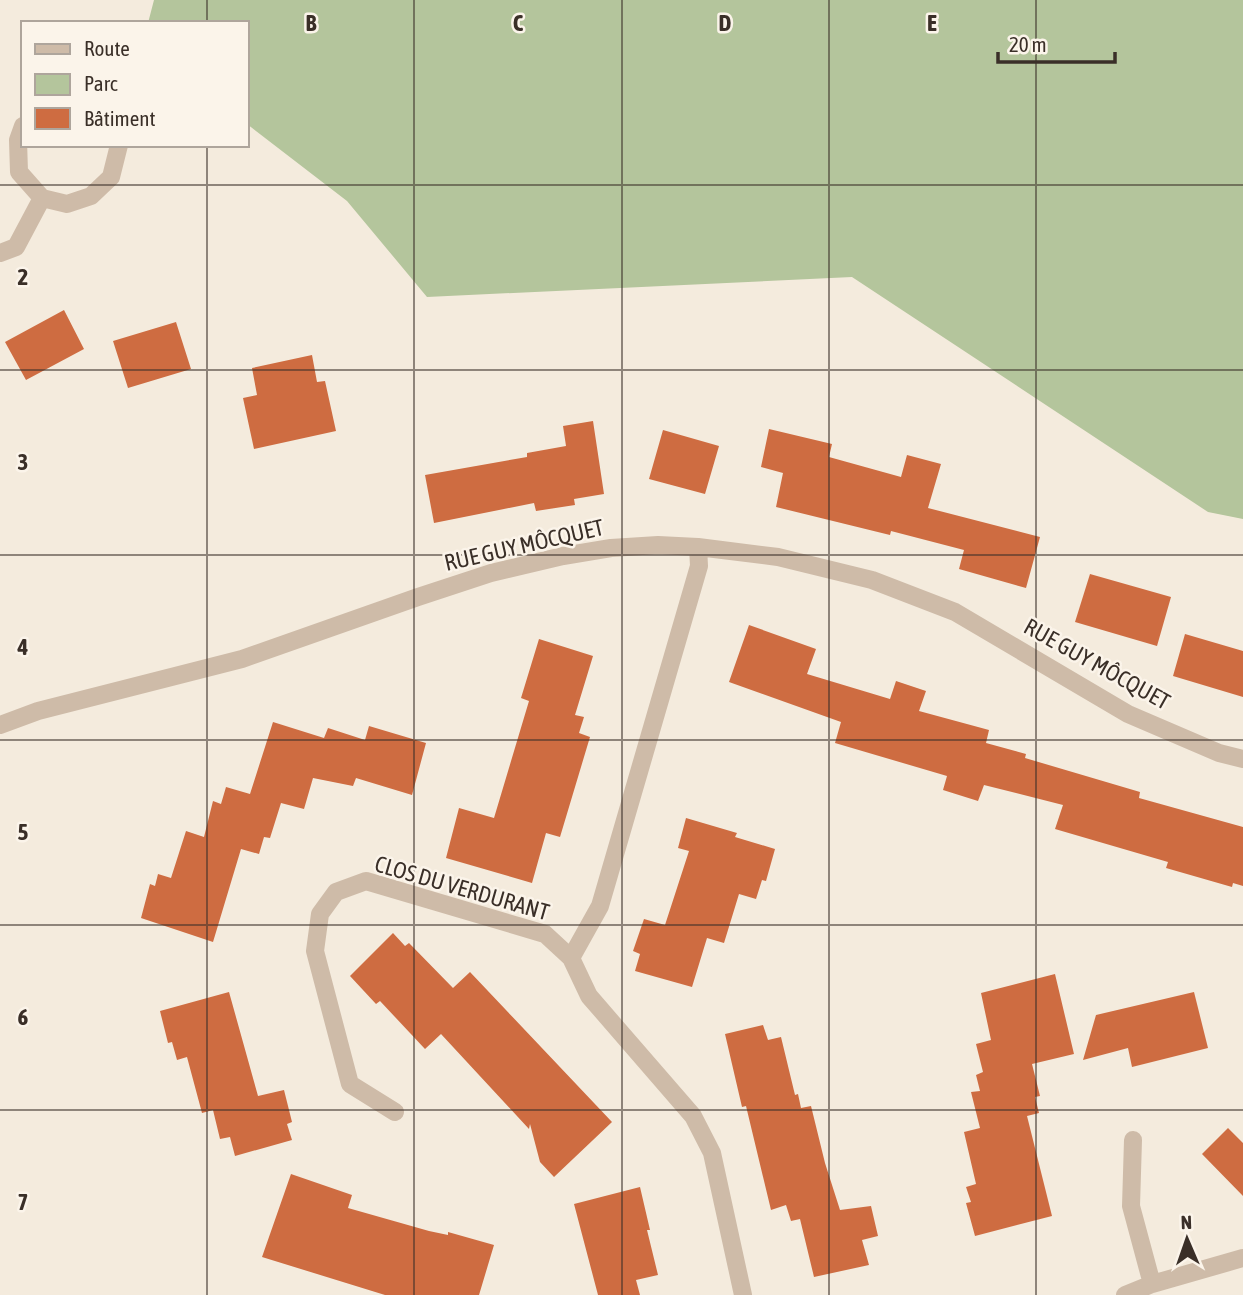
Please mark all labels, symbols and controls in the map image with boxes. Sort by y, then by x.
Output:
text: B [306,10,317,36]
text: C [513,10,524,36]
text: D [719,10,732,36]
text: E [927,10,937,36]
legend [21,21,248,147]
scale bar [998,21,1115,65]
text: 20 m [1009,32,1047,56]
text: Route [84,36,130,60]
text: Parc [84,71,118,95]
text: Bâtiment [84,106,155,130]
text: 2 [18,264,28,290]
text: 3 [18,449,28,475]
street label: RUE GUY MÔCQUET [442,514,606,576]
street label: RUE GUY MÔCQUET [1020,613,1174,715]
text: 4 [17,634,29,660]
text: 5 [18,819,29,845]
street label: CLOS DU VERDURANT [372,851,552,925]
text: 6 [18,1004,29,1030]
text: 7 [18,1189,28,1215]
north arrow [1152,1204,1222,1274]
text: N [1180,1211,1192,1233]

